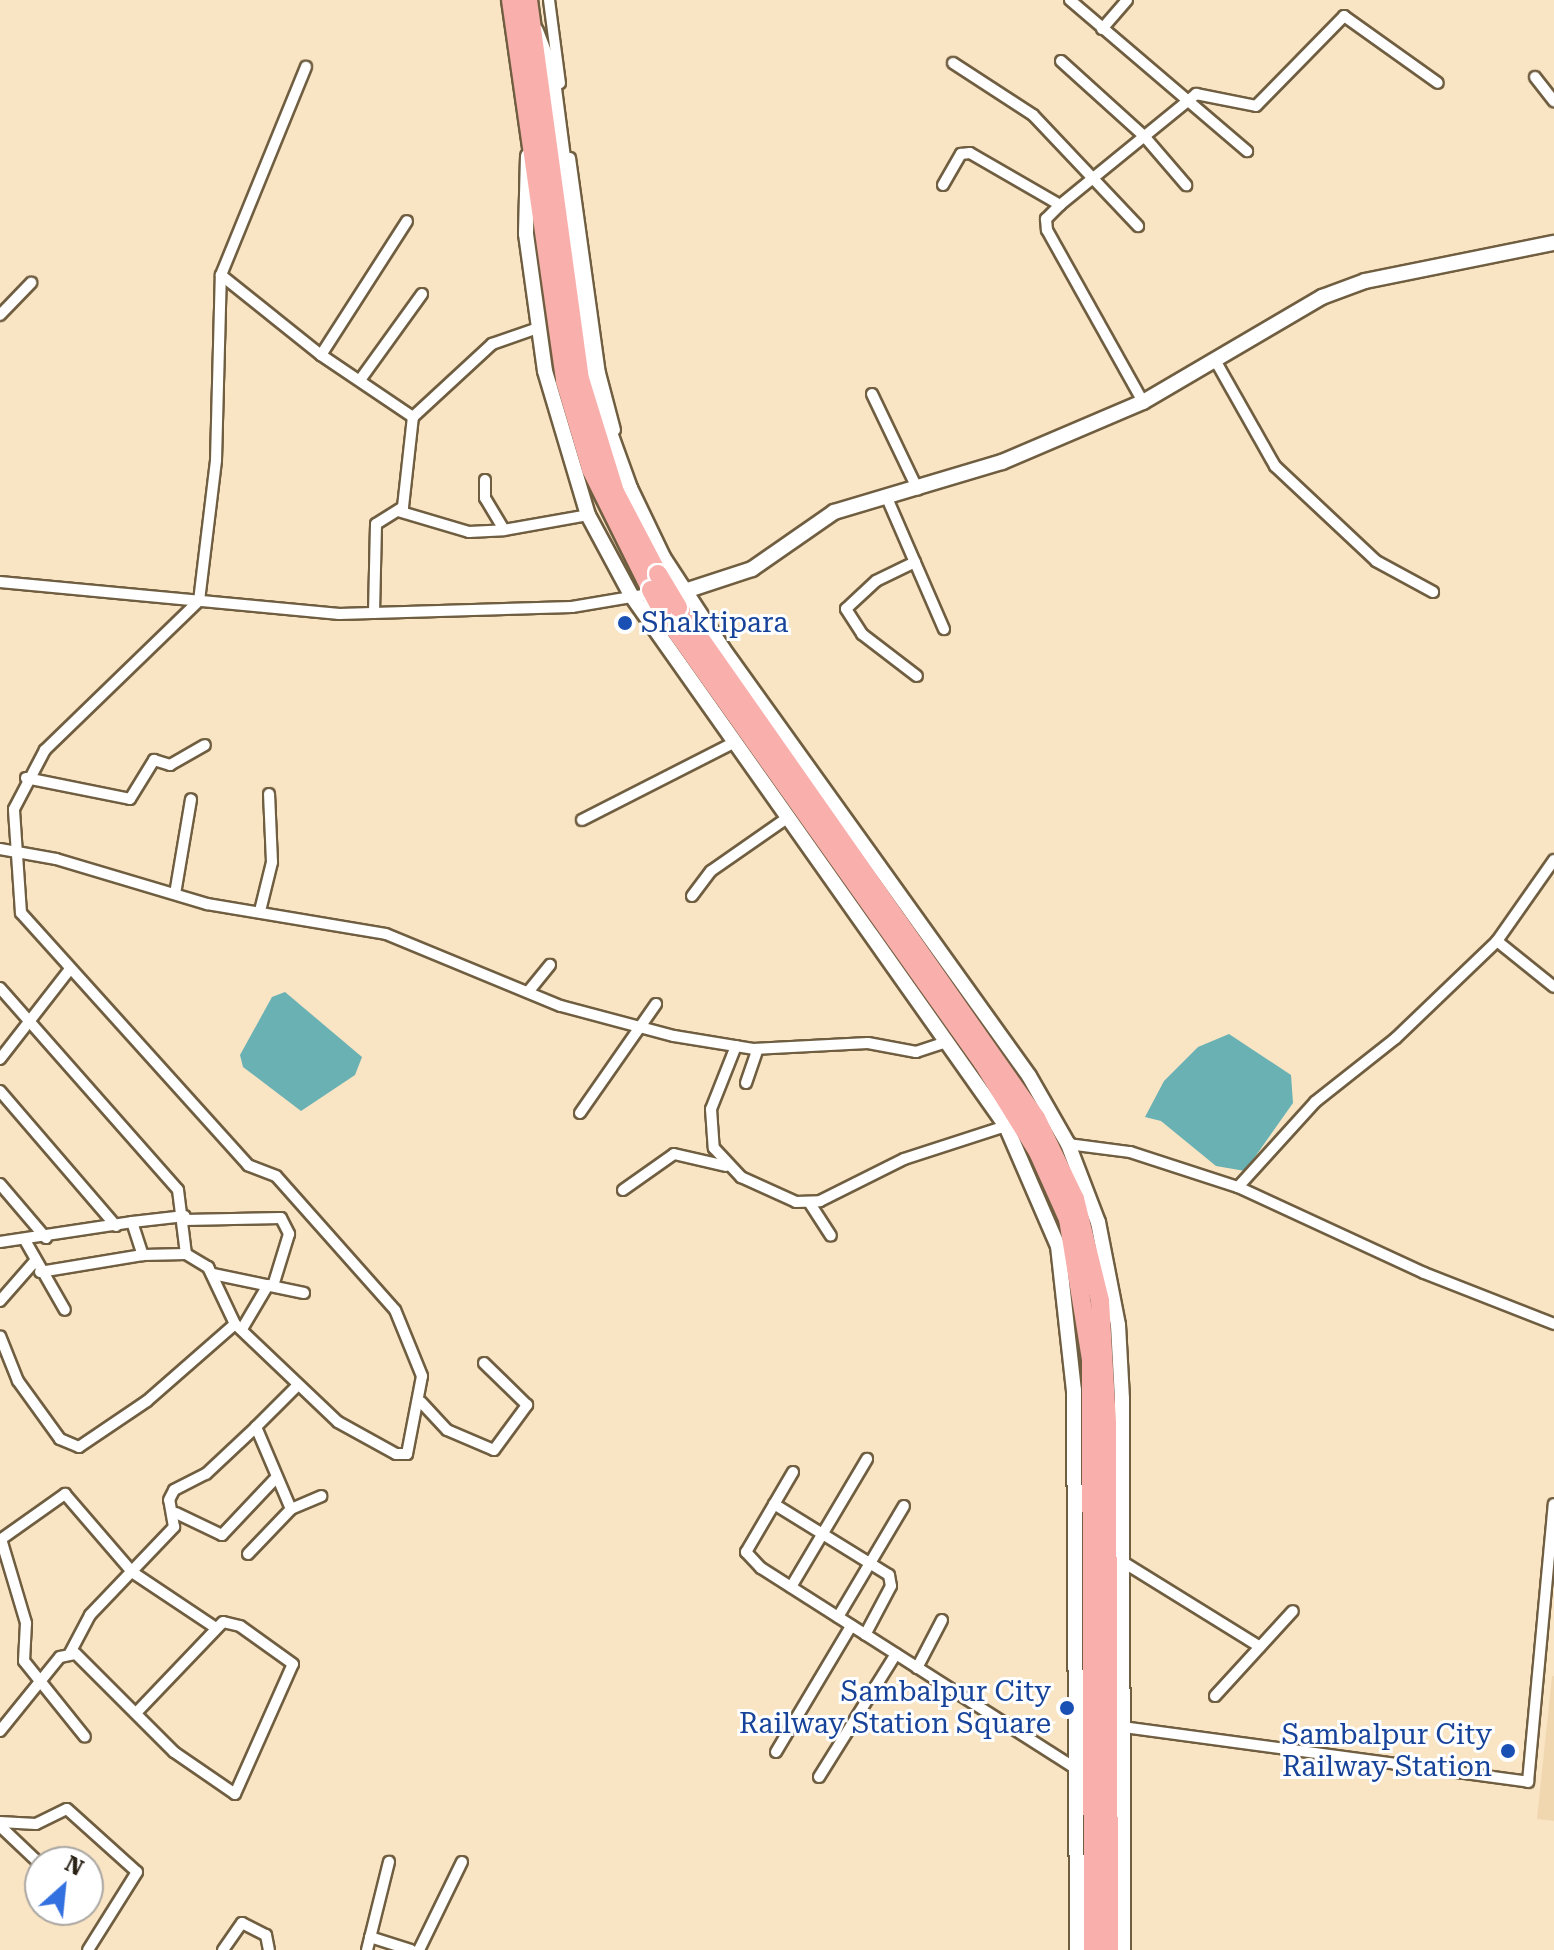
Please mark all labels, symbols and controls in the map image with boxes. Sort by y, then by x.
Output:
place label: Shaktipara [641,606,788,640]
marker: Shaktipara [616,614,634,632]
place label: Sambalpur City Railway Station Square [739,1675,1051,1741]
marker: Sambalpur City Railway Station Square [1058,1699,1076,1717]
place label: Sambalpur City Railway Station [1282,1718,1492,1784]
marker: Sambalpur City Railway Station [1499,1742,1517,1760]
north arrow [24,1846,104,1926]
text: N [61,1851,87,1881]

